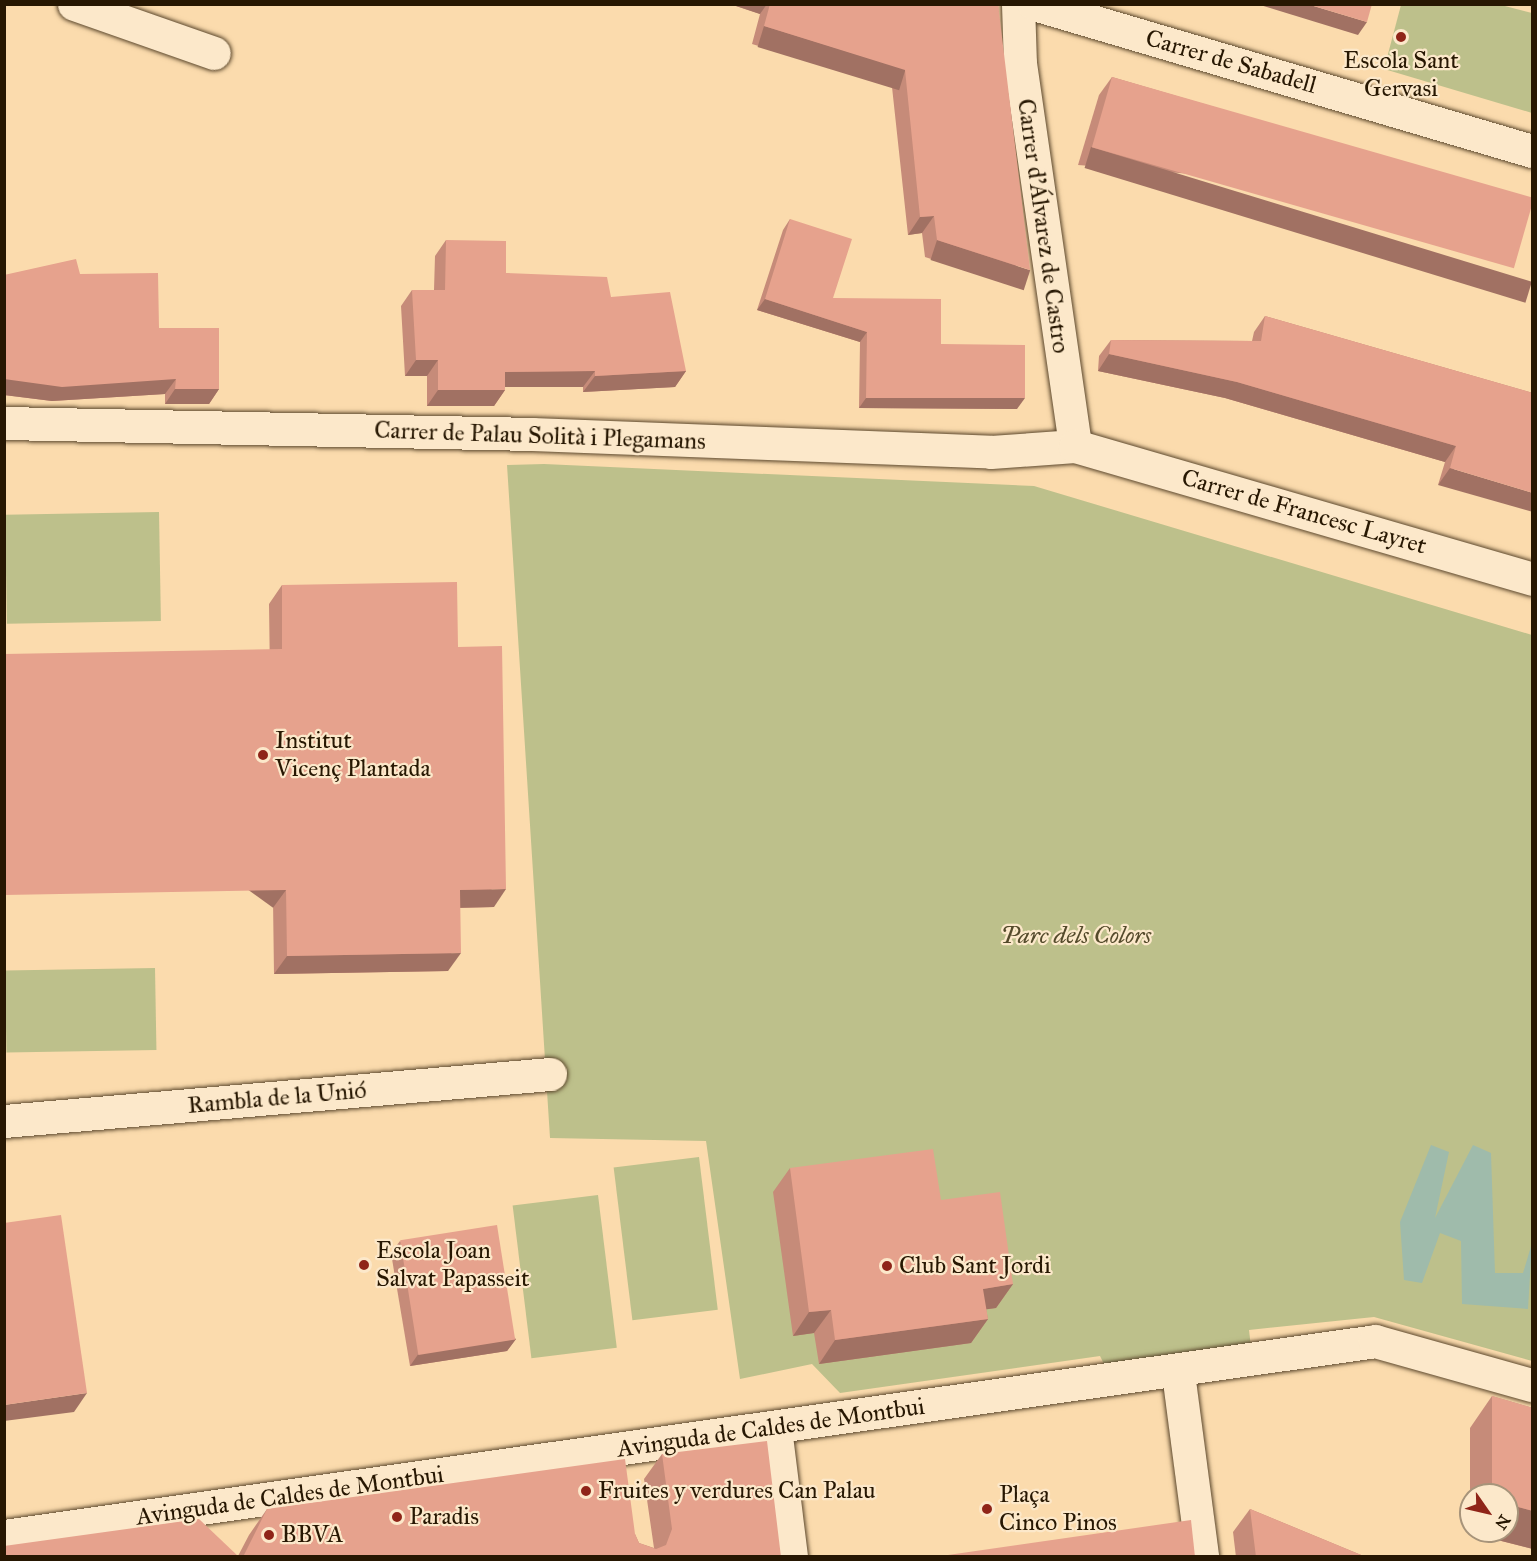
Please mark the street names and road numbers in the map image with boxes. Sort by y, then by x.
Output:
street label: Carrer de Sabadell [1142,24,1320,100]
street label: Carrer d'Álvarez de Castro [1011,97,1075,355]
street label: Carrer de Palau Solità i Plegamans [374,416,706,456]
street label: Carrer de Francesc Layret [1178,463,1430,561]
street label: Rambla de la Unió [186,1076,368,1120]
street label: Avinguda de Caldes de Montbui [615,1392,927,1464]
street label: Avinguda de Caldes de Montbui [134,1460,446,1532]

